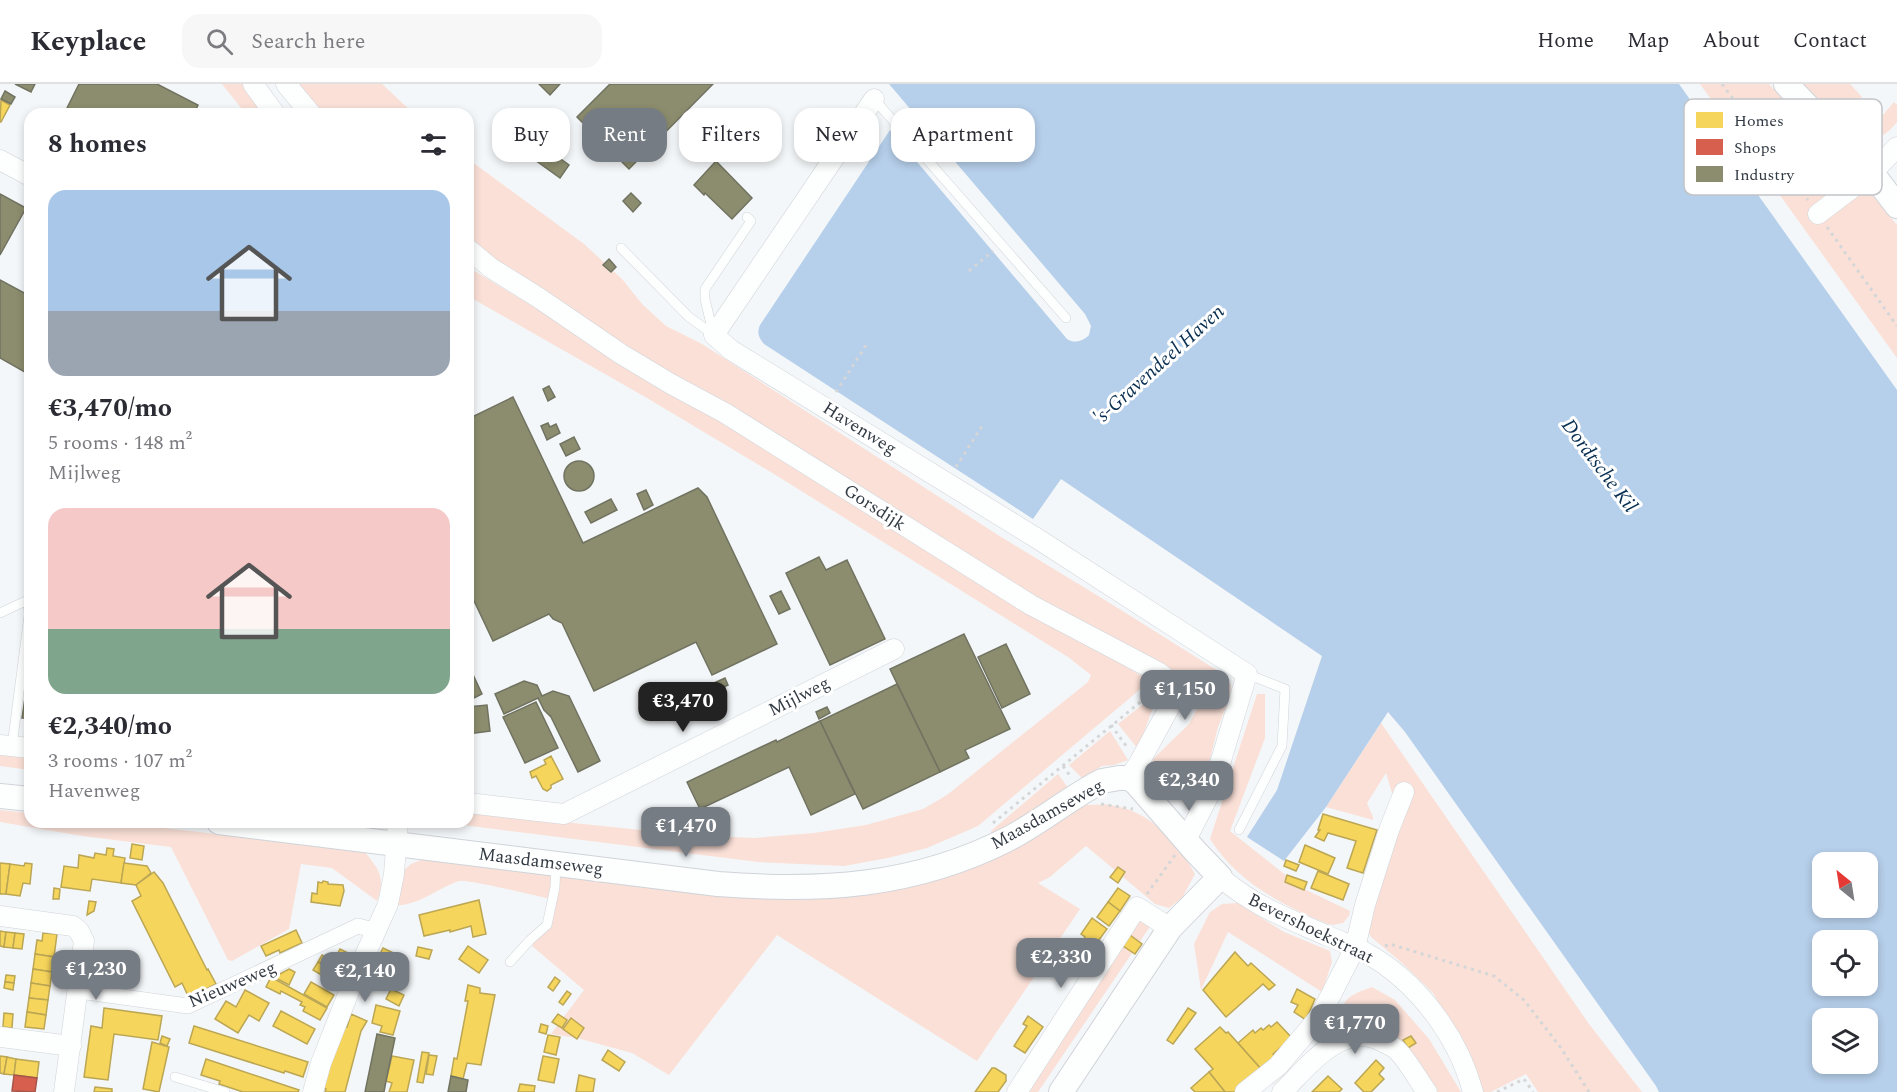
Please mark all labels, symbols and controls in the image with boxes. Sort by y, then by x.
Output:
search box [182,14,602,68]
text: Keyplace [30,20,146,63]
icon: search [203,25,236,58]
text: Search here [251,25,365,58]
text: Home [1537,25,1594,57]
text: Map [1627,25,1669,57]
text: About [1702,25,1760,57]
text: Contact [1793,25,1867,57]
legend [1684,99,1882,195]
chip: Buy [492,108,570,162]
chip: Rent [582,108,667,162]
chip: Filters [679,108,782,162]
chip: New [794,108,879,162]
chip: Apartment [891,108,1035,162]
text: Homes [1734,109,1784,133]
text: 8 homes [48,124,147,164]
icon: filters [417,128,450,161]
text: Shops [1734,136,1776,160]
text: Industry [1734,163,1795,187]
icon: home [195,229,303,337]
water label: 's-Gravendeel Haven [1086,297,1232,432]
text: €3,470/mo [48,388,172,428]
street label: Havenweg [817,395,902,462]
water label: Dordtsche Kil [1554,412,1645,519]
text: 5 rooms · 148 m² [48,428,192,458]
text: Mijlweg [48,458,121,488]
street label: Gorsdijk [838,477,911,538]
icon: home [195,547,303,655]
street label: Mijlweg [764,669,835,723]
pin: €1,150 [1136,670,1234,721]
text: €1,150 [1154,674,1216,704]
pin: €3,470 [634,682,732,733]
text: €3,470 [652,686,714,716]
text: €2,340/mo [48,706,172,746]
text: 3 rooms · 107 m² [48,746,192,776]
pin: €2,340 [1140,761,1238,812]
text: €2,340 [1158,765,1220,795]
street label: Maasdamseweg [986,772,1109,857]
text: Havenweg [48,776,140,806]
pin: €1,470 [637,807,735,858]
text: €1,470 [655,811,717,841]
street label: Maasdamseweg [477,840,605,883]
north arrow [1812,852,1878,918]
map controls [1812,852,1878,1074]
street label: Bevershoekstraat [1243,886,1378,971]
button: locate [1812,930,1878,996]
pin: €2,330 [1012,938,1110,989]
text: €2,330 [1030,942,1092,972]
pin: €1,230 [47,950,145,1001]
pin: €2,140 [316,952,414,1003]
text: €1,230 [65,954,127,984]
street label: Nieuweweg [184,954,280,1015]
text: €2,140 [334,956,396,986]
pin: €1,770 [1306,1004,1404,1055]
text: €1,770 [1324,1008,1386,1038]
button: layers [1812,1008,1878,1074]

